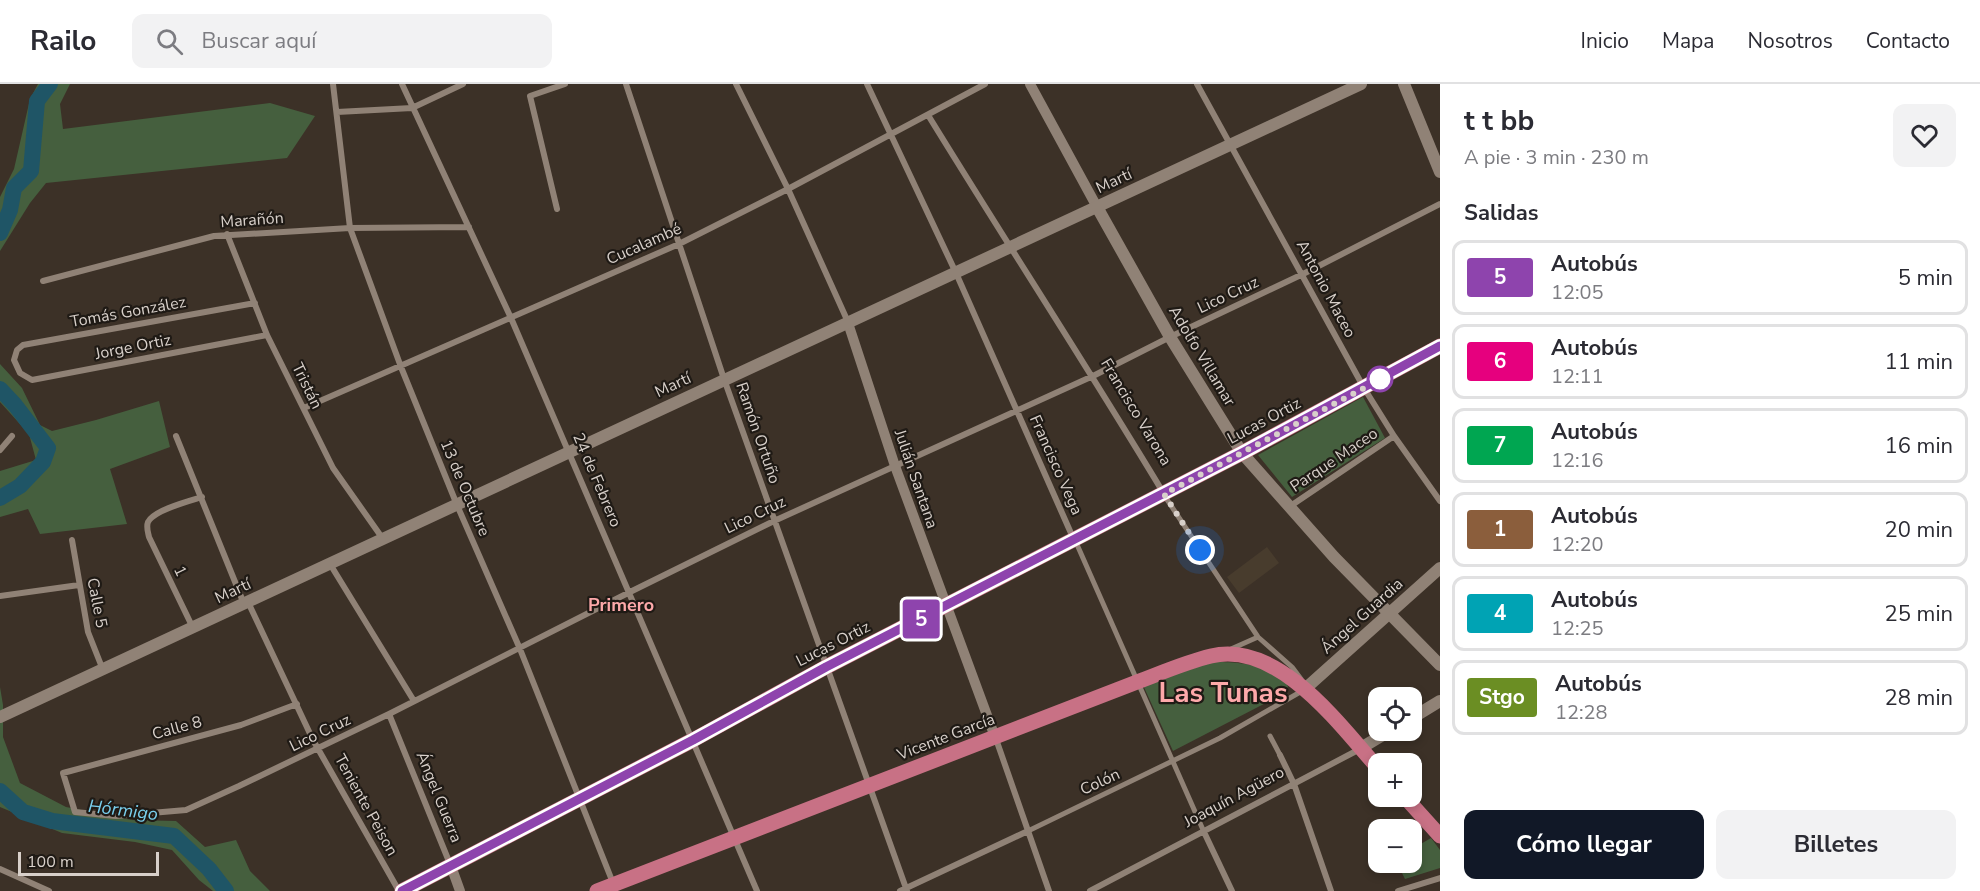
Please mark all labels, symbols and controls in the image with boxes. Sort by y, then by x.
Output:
search box [132,14,552,68]
text: Railo [30,22,96,60]
icon: search [153,25,186,58]
text: Buscar aquí [201,26,316,56]
text: Inicio [1581,27,1629,55]
text: Mapa [1662,27,1714,55]
text: Nosotros [1747,27,1833,55]
text: Contacto [1866,27,1950,55]
text: t t bb [1464,102,1534,140]
button: heart [1893,104,1956,167]
text: A pie · 3 min · 230 m [1464,144,1649,171]
street label: Martí [1092,163,1137,199]
text: Salidas [1464,198,1539,228]
street label: Marañón [220,207,284,233]
street label: Cucalambé [603,218,685,270]
street label: Antonio Maceo [1291,236,1361,342]
text: Autobús [1551,249,1638,279]
text: 5 [1494,263,1506,291]
text: 5 min [1898,263,1953,293]
street label: Lico Cruz [1194,271,1262,319]
text: 12:05 [1551,279,1604,306]
street label: Tomás González [68,291,188,333]
street label: Adolfo Villamar [1163,302,1241,410]
street label: Jorge Ortiz [92,329,173,365]
text: Autobús [1551,333,1638,363]
text: 6 [1494,347,1506,375]
text: 11 min [1885,347,1953,377]
street label: Francisco Varona [1095,354,1177,470]
street label: Tristán [286,359,328,413]
text: 12:11 [1551,363,1604,390]
unlabelled marker [1367,366,1393,392]
street label: Martí [651,367,696,403]
street label: Ramón Ortuño [730,379,786,487]
street label: Lucas Ortiz [1223,392,1305,450]
street label: Francisco Vega [1024,411,1088,519]
text: Autobús [1551,417,1638,447]
street label: Parque Maceo [1286,422,1382,498]
street label: Julián Santana [888,426,943,531]
street label: 24 de Febrero [567,430,627,531]
text: 7 [1494,431,1506,459]
text: 16 min [1885,431,1953,461]
street label: 13 de Octubre [435,436,495,540]
text: 12:16 [1551,447,1604,474]
street label: Lico Cruz [721,491,789,539]
text: Autobús [1551,501,1638,531]
text: 1 [1494,515,1506,543]
text: 20 min [1885,515,1953,545]
text: 12:20 [1551,531,1604,558]
your location [1185,535,1215,565]
street label: 1 [168,562,192,580]
street label: Martí [211,573,256,609]
street label: Ángel Guardia [1316,573,1408,659]
street label: Calle 5 [81,576,113,630]
text: Autobús [1551,585,1638,615]
district label: Primero [588,593,654,617]
text: 4 [1494,599,1506,627]
text: 25 min [1885,599,1953,629]
line badge: 5 [902,600,940,638]
text: 5 [915,605,927,633]
text: 12:25 [1551,615,1604,642]
street label: Lucas Ortiz [792,616,874,672]
text: Autobús [1555,669,1642,699]
district label: Las Tunas [1158,674,1288,712]
text: Stgo [1479,683,1525,711]
text: 28 min [1885,683,1953,713]
map controls [1368,687,1422,873]
button: locate [1368,687,1422,741]
text: 12:28 [1555,699,1607,726]
street label: Vicente García [893,708,998,766]
street label: Lico Cruz [286,709,354,757]
street label: Calle 8 [150,711,204,745]
street label: Ángel Guerra [411,748,467,846]
street label: Teniente Peison [329,750,403,860]
button: + [1368,753,1422,807]
street label: Joaquín Agüero [1179,761,1288,833]
street label: Colón [1076,763,1124,801]
water label: Hórmigo [87,794,159,826]
button: Cómo llegar [1464,810,1704,879]
button: Billetes [1716,810,1956,879]
button: − [1368,819,1422,873]
scale bar [18,849,159,876]
text: 100 m [27,851,74,873]

